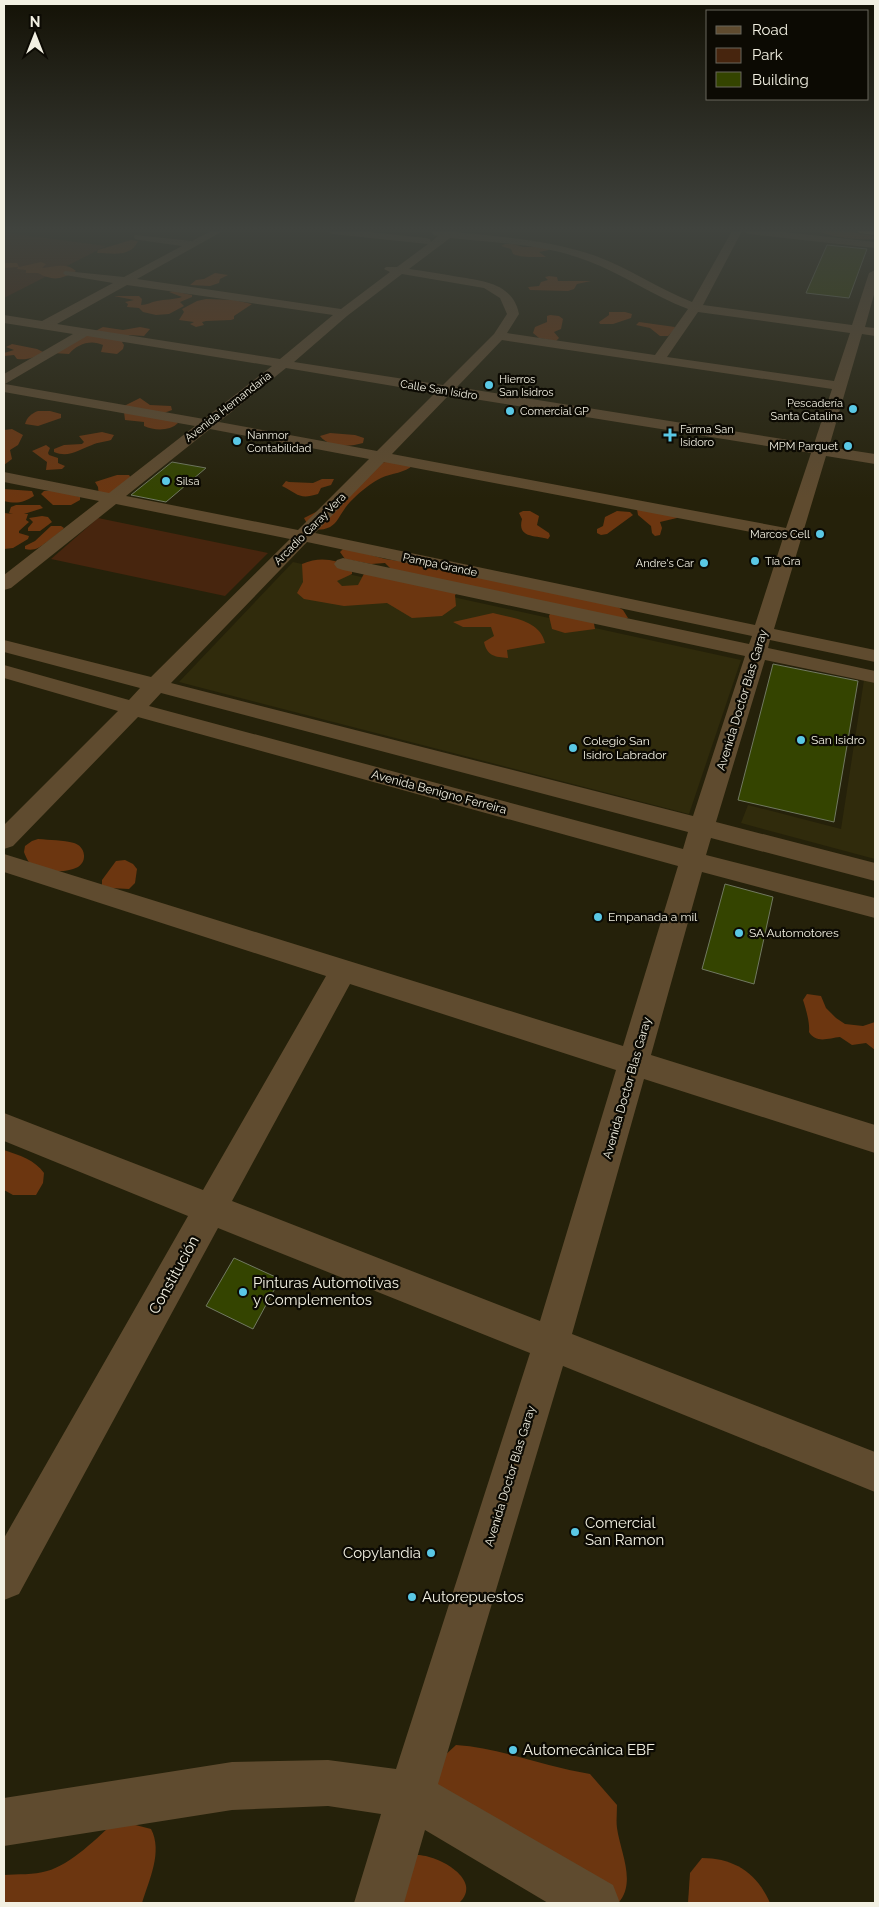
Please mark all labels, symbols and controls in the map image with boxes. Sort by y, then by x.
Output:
north arrow [10,10,60,60]
legend [706,10,869,100]
text: N [30,14,40,30]
text: Road [752,21,788,39]
text: Park [752,46,783,64]
text: Building [752,71,809,89]
street label: Avenida Hernandaria [182,369,274,445]
place label: Hierros San Isidros [499,373,554,399]
street label: Calle San Isidro [399,377,479,403]
marker: Hierros San Isidros [483,379,495,391]
place label: Pescadería Santa Catalina [771,397,843,423]
marker: Pescadería Santa Catalina [847,403,859,415]
marker: Comercial GP [504,405,516,417]
place label: Comercial GP [520,405,589,418]
place label: Farma San Isidoro [680,423,734,449]
place label: Nanmor Contabilidad [247,429,312,455]
marker: Farma San Isidoro [664,429,676,441]
marker: Nanmor Contabilidad [231,435,243,447]
place label: MPM Parquet [769,440,838,453]
marker: MPM Parquet [842,440,854,452]
marker: Silsa [160,475,172,487]
place label: Silsa [176,475,199,488]
street label: Arcadio Garay Vera [271,490,349,568]
place label: Marcos Cell [750,528,810,541]
marker: Marcos Cell [814,528,826,540]
street label: Pampa Grande [402,551,479,579]
marker: Tía Gra [749,555,761,567]
place label: Tía Gra [765,555,801,568]
place label: Andre's Car [636,557,694,570]
marker: Andre's Car [698,557,710,569]
street label: Avenida Doctor Blas Garay [714,627,770,772]
place label: San Isidro [811,733,865,747]
place label: Colegio San Isidro Labrador [583,734,667,762]
marker: San Isidro [795,734,807,746]
marker: Colegio San Isidro Labrador [567,742,579,754]
street label: Avenida Benigno Ferreira [370,767,508,817]
place label: Empanada a mil [608,910,698,924]
marker: Empanada a mil [592,911,604,923]
place label: SA Automotores [749,926,839,940]
marker: SA Automotores [733,927,745,939]
street label: Avenida Doctor Blas Garay [600,1015,654,1160]
street label: Constitución [145,1233,203,1317]
place label: Pinturas Automotivas y Complementos [253,1274,399,1309]
marker: Pinturas Automotivas y Complementos [237,1286,249,1298]
street label: Avenida Doctor Blas Garay [482,1403,538,1548]
place label: Comercial San Ramon [585,1514,664,1549]
marker: Comercial San Ramon [569,1526,581,1538]
place label: Copylandia [343,1544,421,1562]
marker: Copylandia [425,1547,437,1559]
place label: Autorepuestos [422,1588,524,1606]
marker: Autorepuestos [406,1591,418,1603]
place label: Automecánica EBF [523,1741,655,1759]
marker: Automecánica EBF [507,1744,519,1756]

